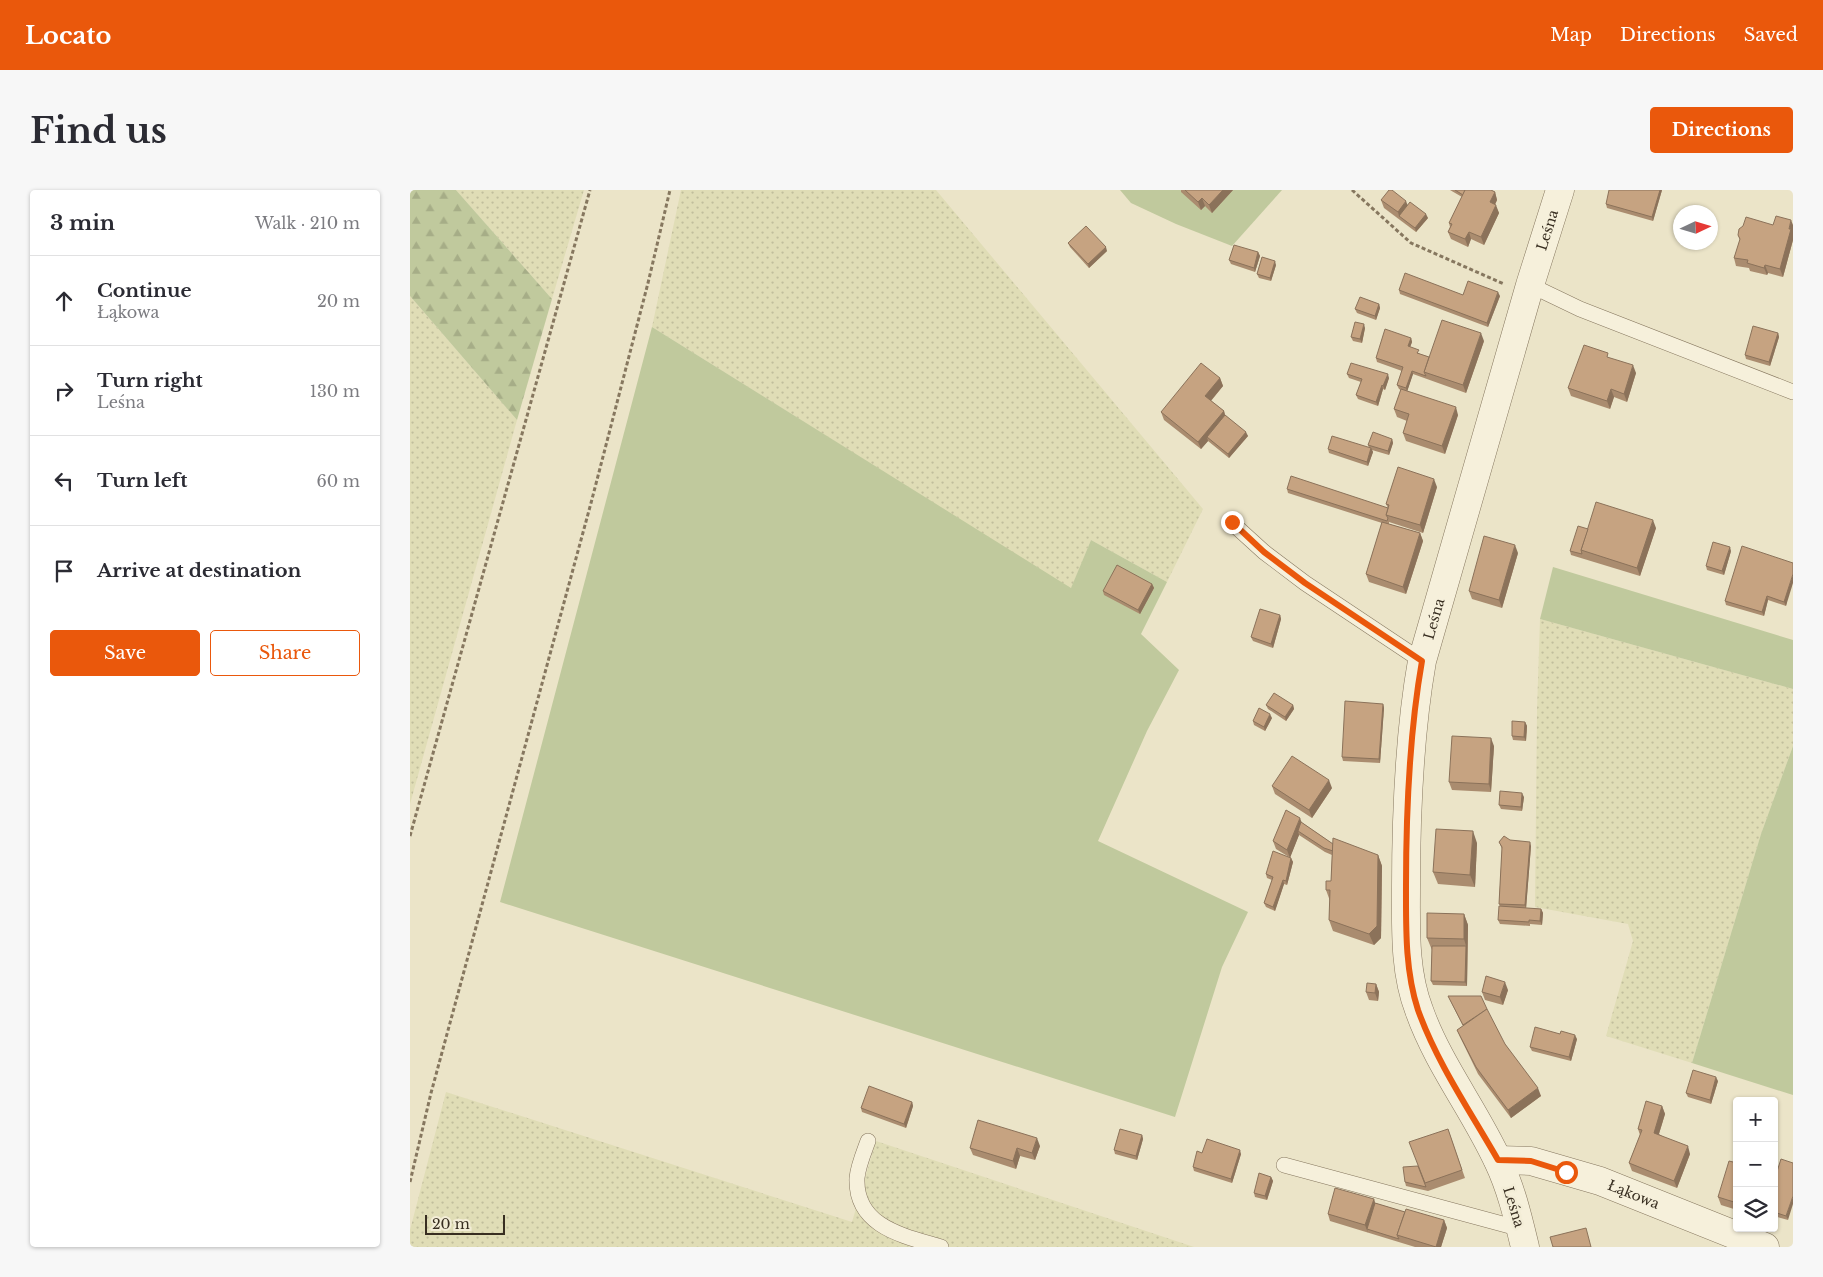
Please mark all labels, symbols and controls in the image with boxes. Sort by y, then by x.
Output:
text: Locato [25,21,111,50]
text: Map [1550,24,1592,46]
text: Directions [1620,24,1716,46]
text: Saved [1744,24,1798,46]
button: Directions [1650,107,1793,153]
text: Find us [30,109,167,152]
north arrow [1673,205,1718,250]
street label: Leśna [1532,207,1562,253]
text: 3 min [50,210,115,236]
text: Walk · 210 m [255,213,360,233]
text: Continue [97,279,192,302]
icon: ahead [50,287,78,315]
text: 20 m [317,291,360,311]
text: Łąkowa [97,302,159,322]
text: Turn right [97,369,203,392]
icon: right [50,377,78,405]
text: 130 m [310,381,360,401]
text: Leśna [97,392,145,412]
icon: left [50,467,78,495]
text: Turn left [97,469,188,492]
text: 60 m [317,471,360,491]
route end [1221,511,1244,534]
icon: arrive [50,557,78,585]
text: Arrive at destination [97,559,301,582]
street label: Leśna [1420,596,1449,642]
button: Save [50,630,200,676]
button: Share [210,630,360,676]
map controls [1733,1097,1778,1232]
button: + [1733,1097,1778,1142]
button: − [1733,1142,1778,1187]
route start [1555,1161,1578,1184]
street label: Łąkowa [1605,1176,1662,1213]
street label: Leśna [1499,1184,1529,1230]
button: layers [1733,1187,1778,1232]
scale bar [425,1212,505,1235]
text: 20 m [432,1215,470,1233]

